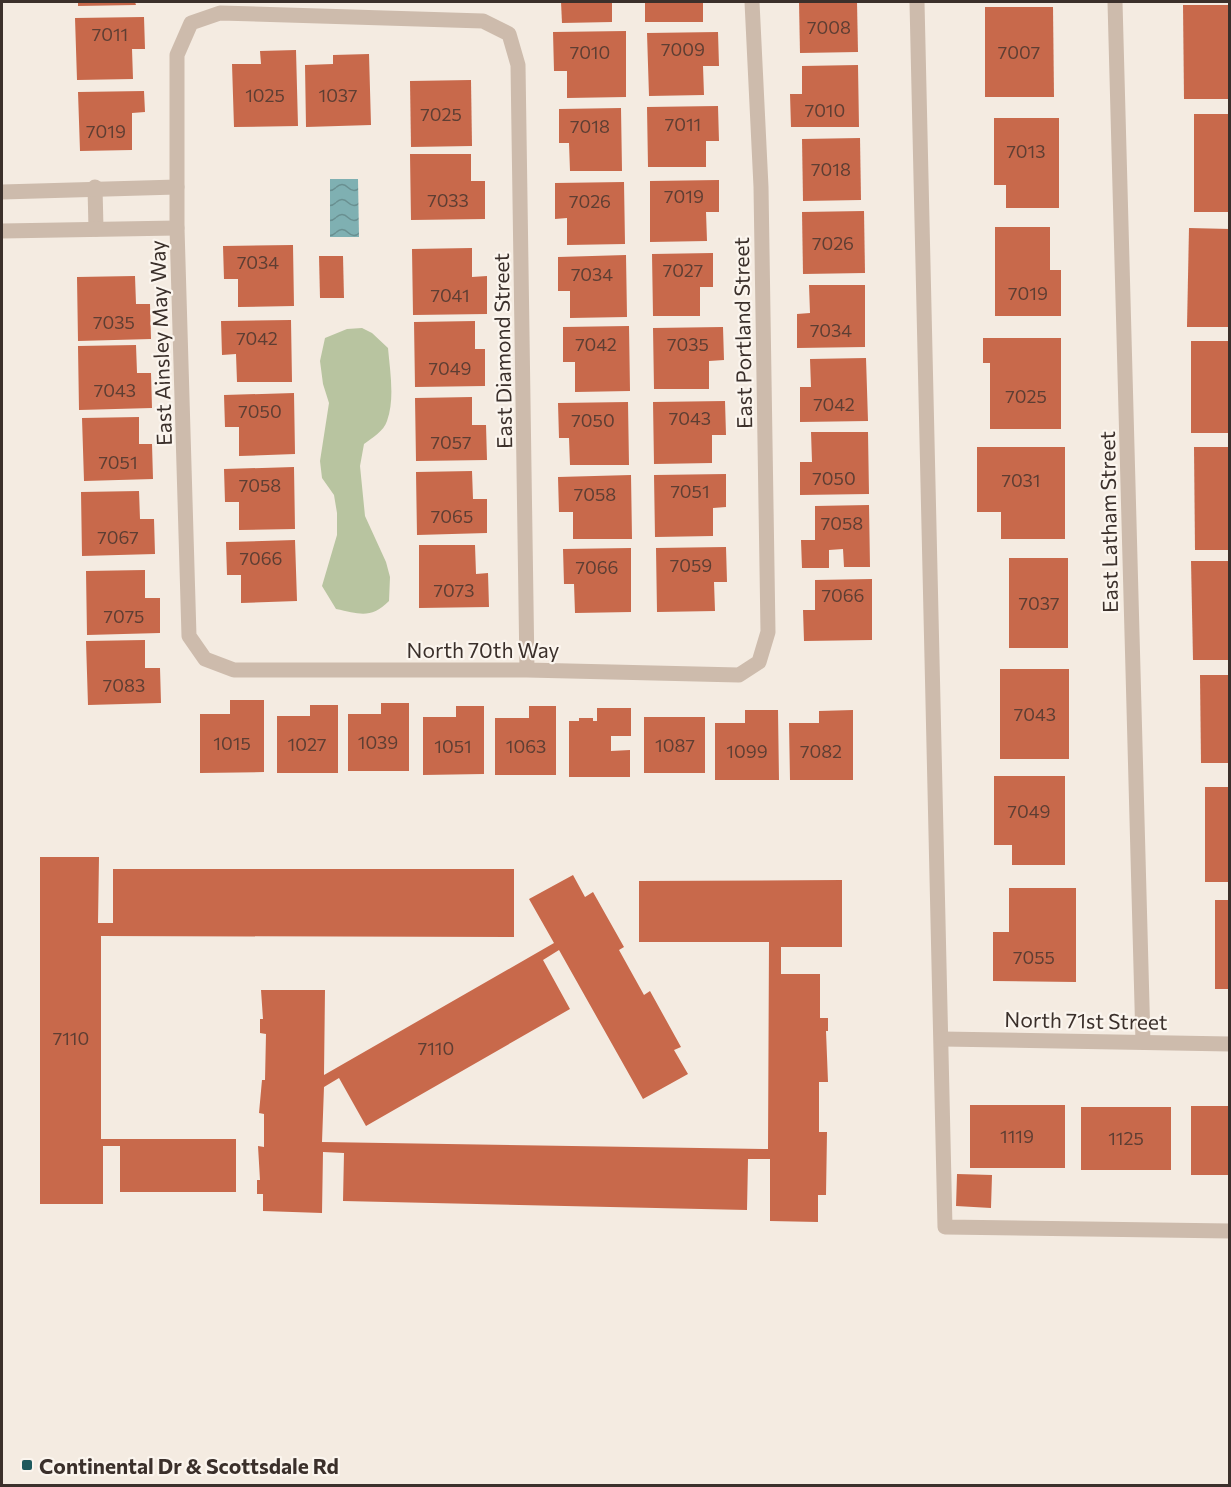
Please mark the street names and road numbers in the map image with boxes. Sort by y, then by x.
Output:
street label: East Portland Street [728,237,756,429]
street label: East Ainsley May Way [144,240,176,446]
street label: East Diamond Street [488,253,516,449]
street label: East Latham Street [1094,431,1122,613]
street label: North 70th Way [407,637,560,662]
street label: North 71st Street [1004,1006,1168,1034]

